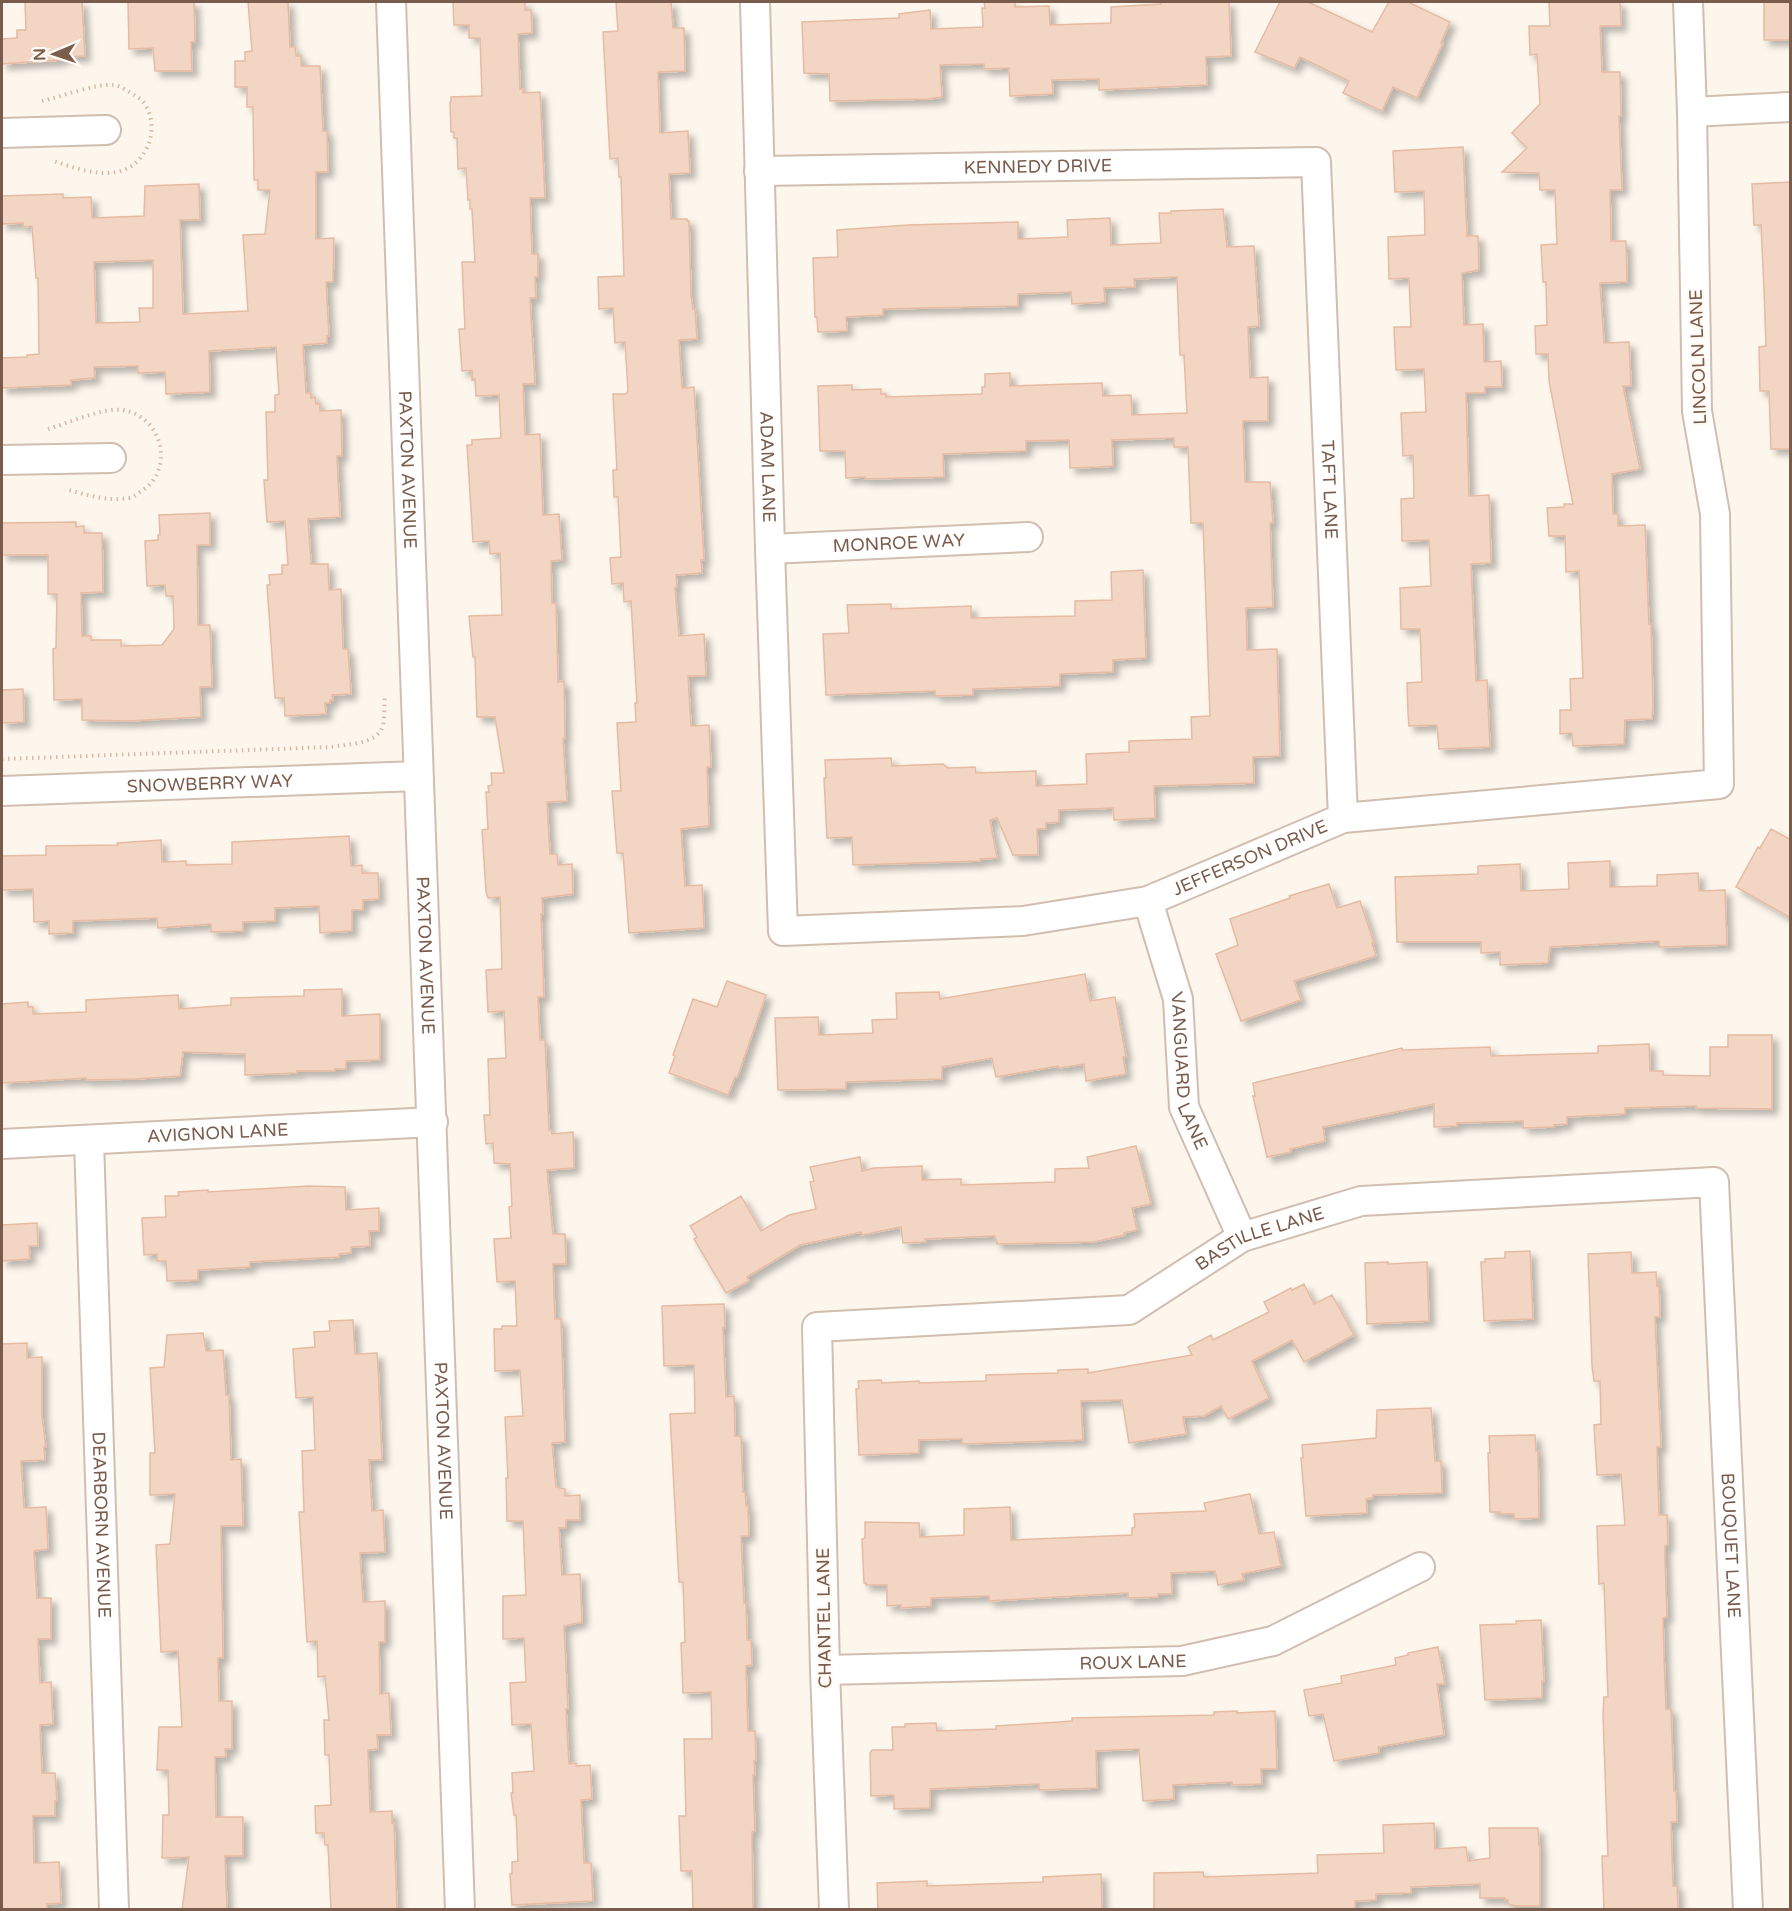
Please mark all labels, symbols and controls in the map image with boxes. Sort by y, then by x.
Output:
north arrow [24,24,84,84]
text: N [30,48,50,61]
street label: KENNEDY DRIVE [963,154,1112,179]
street label: LINCOLN LANE [1685,289,1711,425]
street label: PAXTON AVENUE [394,390,422,549]
street label: ADAM LANE [755,411,780,523]
street label: TAFT LANE [1316,440,1343,540]
street label: MONROE WAY [832,529,966,557]
street label: SNOWBERRY WAY [126,769,294,797]
street label: JEFFERSON DRIVE [1169,815,1331,900]
street label: PAXTON AVENUE [412,876,439,1035]
street label: VANGUARD LANE [1166,989,1213,1153]
street label: AVIGNON LANE [146,1118,289,1148]
street label: BASTILLE LANE [1191,1202,1327,1275]
street label: PAXTON AVENUE [429,1361,457,1520]
street label: DEARBORN AVENUE [87,1431,116,1618]
street label: BOUQUET LANE [1717,1472,1745,1619]
street label: CHANTEL LANE [812,1547,836,1689]
street label: ROUX LANE [1079,1650,1187,1675]

